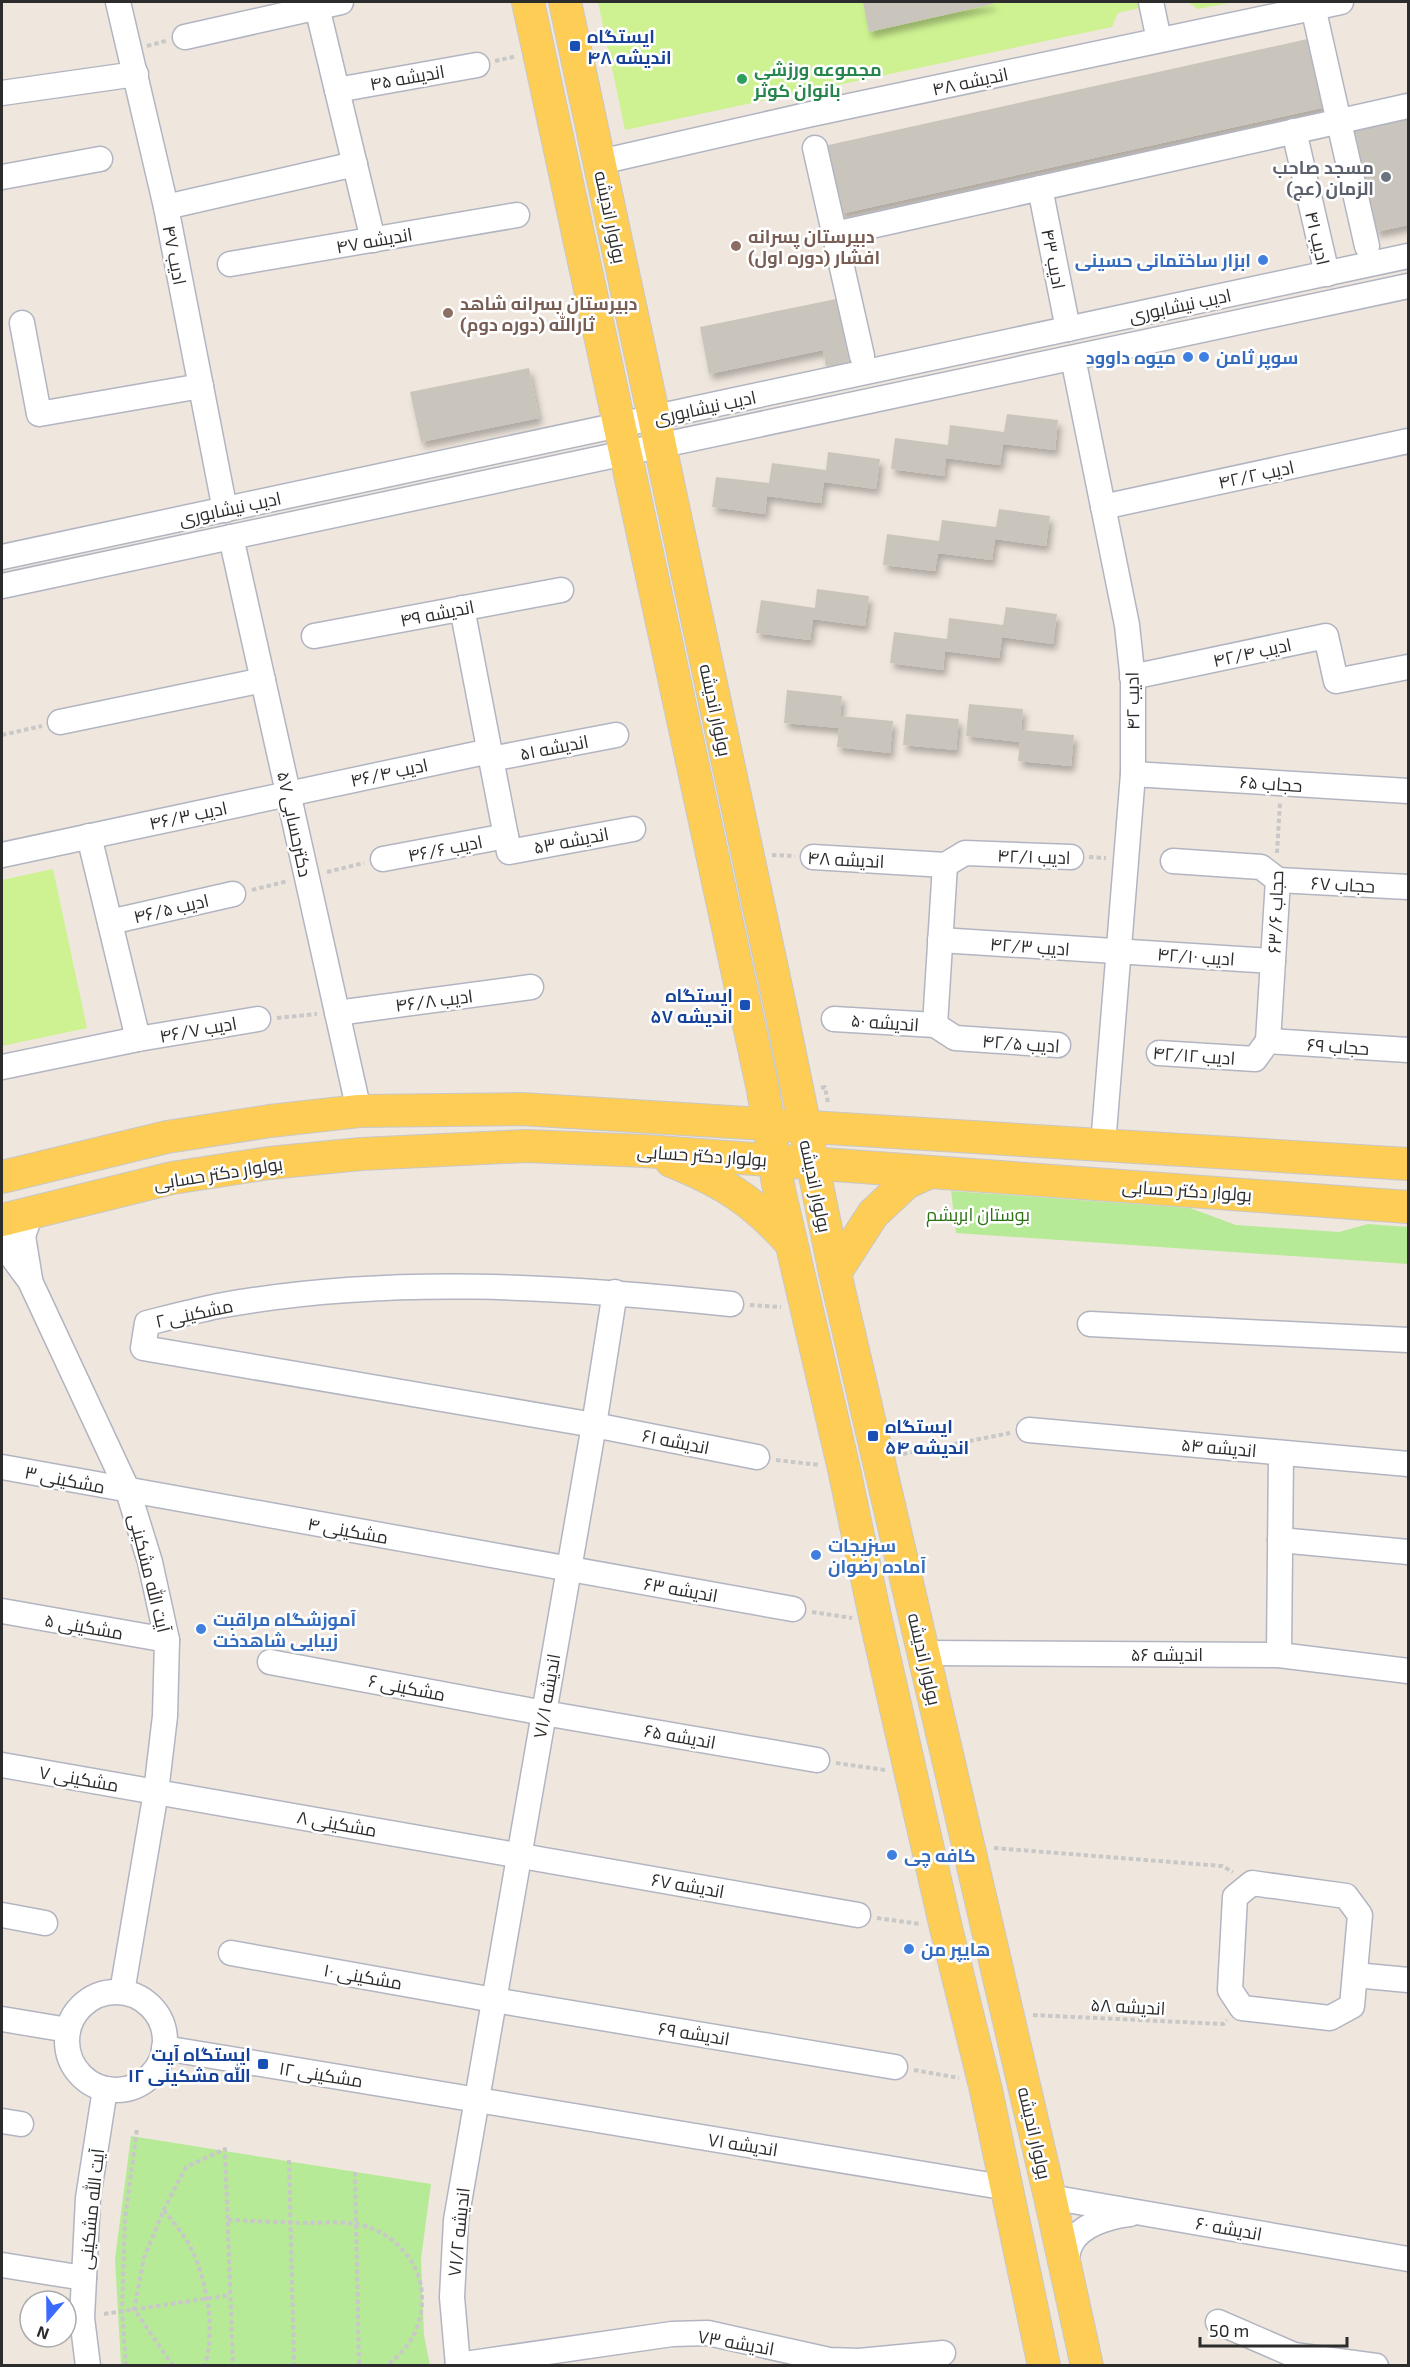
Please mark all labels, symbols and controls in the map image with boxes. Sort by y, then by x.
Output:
place label: ایستگاه اندیشه ۴۸ [587,25,672,68]
marker: ایستگاه اندیشه ۴۸ [568,39,582,53]
place label: مجموعه ورزشی بانوان کوثر [753,58,882,102]
street label: اندیشه ۴۵ [368,60,446,94]
street label: اندیشه ۴۸ [930,62,1010,100]
marker: مجموعه ورزشی بانوان کوثر [735,72,749,86]
place label: مسجد صاحب الزمان (عج) [1272,156,1374,201]
street label: بولوار اندیشه [589,169,632,266]
marker: مسجد صاحب الزمان (عج) [1379,170,1393,184]
street label: ادیب ۴۱ [1301,209,1335,267]
street label: اندیشه ۴۷ [334,222,414,258]
street label: ادیب ۴۷ [158,223,192,287]
place label: دبیرستان پسرانه افشار (دوره اول) [748,225,880,269]
street label: ادیب ۴۳ [1037,227,1071,291]
marker: دبیرستان پسرانه افشار (دوره اول) [729,239,743,253]
place label: ابزار ساختمانی حسینی [1075,249,1251,272]
marker: ابزار ساختمانی حسینی [1256,253,1270,267]
street label: ادیب نیشابوری [1127,283,1233,328]
place label: دبیرستان پسرانه شاهد ثارالله (دوره دوم) [460,292,638,337]
marker: دبیرستان پسرانه شاهد ثارالله (دوره دوم) [441,306,455,320]
place label: میوه داوود [1086,346,1176,369]
place label: سوپر ثامن [1216,346,1298,370]
marker: میوه داوود [1181,350,1195,364]
marker: سوپر ثامن [1197,350,1211,364]
street label: ادیب نیشابوری [652,385,758,430]
street label: ادیب ۴۲/۲ [1216,455,1296,493]
street label: ادیب نیشابوری [177,486,283,531]
street label: اندیشه ۴۹ [398,595,476,631]
street label: ادیب ۴۲/۴ [1211,633,1293,671]
street label: بولوار اندیشه [694,662,737,759]
street label: ادیب ۴۲ [1120,672,1144,730]
street label: اندیشه ۵۱ [518,730,590,764]
street label: ادیب ۴۶/۴ [348,753,430,791]
street label: دکترحسابی ۵۷ [272,769,317,879]
street label: حجاب ۶۵ [1239,770,1303,796]
street label: ادیب ۴۶/۳ [147,796,229,834]
street label: اندیشه ۵۳ [532,822,610,858]
street label: ادیب ۴۶/۶ [406,830,484,866]
street label: ادیب ۴۲/۱ [997,844,1071,868]
street label: اندیشه ۴۸ [807,846,885,872]
street label: حجاب ۶۳/۶ [1263,870,1287,954]
street label: حجاب ۶۷ [1310,871,1376,897]
street label: ادیب ۴۶/۵ [131,889,211,927]
street label: ادیب ۴۲/۳ [989,932,1071,960]
street label: ادیب ۴۲/۱۰ [1156,942,1236,970]
street label: ادیب ۴۶/۸ [394,984,474,1016]
place label: ایستگاه اندیشه ۵۷ [650,984,733,1027]
marker: ایستگاه اندیشه ۵۷ [738,998,752,1012]
street label: اندیشه ۵۰ [850,1009,920,1035]
street label: ادیب ۴۶/۷ [158,1011,238,1047]
street label: ادیب ۴۲/۵ [982,1029,1060,1057]
street label: حجاب ۶۹ [1306,1033,1370,1059]
street label: ادیب ۴۲/۱۲ [1152,1041,1236,1069]
street label: بولوار اندیشه [794,1138,837,1235]
street label: بولوار دکتر حسابی [636,1139,768,1172]
street label: بولوار دکتر حسابی [152,1152,284,1195]
street label: بولوار دکتر حسابی [1121,1174,1253,1207]
park label: بوستان ابریشم [926,1203,1030,1227]
street label: مشکینی ۲ [153,1294,235,1333]
place label: ایستگاه اندیشه ۵۴ [885,1415,969,1458]
street label: اندیشه ۶۱ [640,1424,712,1458]
marker: ایستگاه اندیشه ۵۴ [866,1429,880,1443]
street label: اندیشه ۵۴ [1180,1433,1258,1461]
street label: مشکینی ۳ [23,1460,107,1499]
street label: آیت الله مشکینی [124,1511,175,1635]
street label: مشکینی ۴ [306,1512,390,1549]
place label: سبزیجات آماده رضوان [828,1534,926,1578]
marker: سبزیجات آماده رضوان [809,1548,823,1562]
street label: اندیشه ۶۳ [642,1572,720,1606]
street label: مشکینی ۵ [43,1608,125,1645]
place label: آموزشگاه مراقبت زیبایی شاهدخت [213,1608,357,1652]
street label: بولوار اندیشه [903,1611,946,1708]
marker: آموزشگاه مراقبت زیبایی شاهدخت [194,1622,208,1636]
street label: اندیشه ۵۶ [1131,1643,1203,1665]
street label: اندیشه ۷۱/۱ [528,1652,564,1740]
street label: مشکینی ۶ [366,1669,447,1706]
street label: اندیشه ۶۵ [642,1719,718,1753]
street label: مشکینی ۷ [37,1760,121,1797]
street label: مشکینی ۸ [295,1805,379,1842]
place label: کافه چی [904,1844,976,1868]
marker: کافه چی [885,1848,899,1862]
street label: اندیشه ۶۷ [650,1868,726,1902]
place label: هایپر من [921,1938,990,1962]
marker: هایپر من [902,1942,916,1956]
street label: مشکینی ۱۰ [322,1958,404,1995]
street label: اندیشه ۵۸ [1090,1993,1166,2019]
street label: اندیشه ۶۹ [657,2017,731,2049]
place label: ایستگاه آیت الله مشکینی ۱۲ [128,2043,251,2087]
marker: ایستگاه آیت الله مشکینی ۱۲ [256,2057,270,2071]
street label: مشکینی ۱۲ [277,2057,364,2092]
street label: بولوار اندیشه [1013,2085,1056,2182]
street label: اندیشه ۷۱ [706,2128,780,2160]
street label: آیت الله مشکینی [74,2147,109,2271]
street label: اندیشه ۷۱/۲ [442,2186,474,2278]
street label: اندیشه ۶۰ [1194,2211,1264,2245]
north arrow [18,2289,78,2349]
scale bar [1200,2310,1347,2348]
text: 50 m [1209,2319,1249,2341]
text: N [34,2323,51,2344]
street label: اندیشه ۷۳ [696,2324,776,2360]

